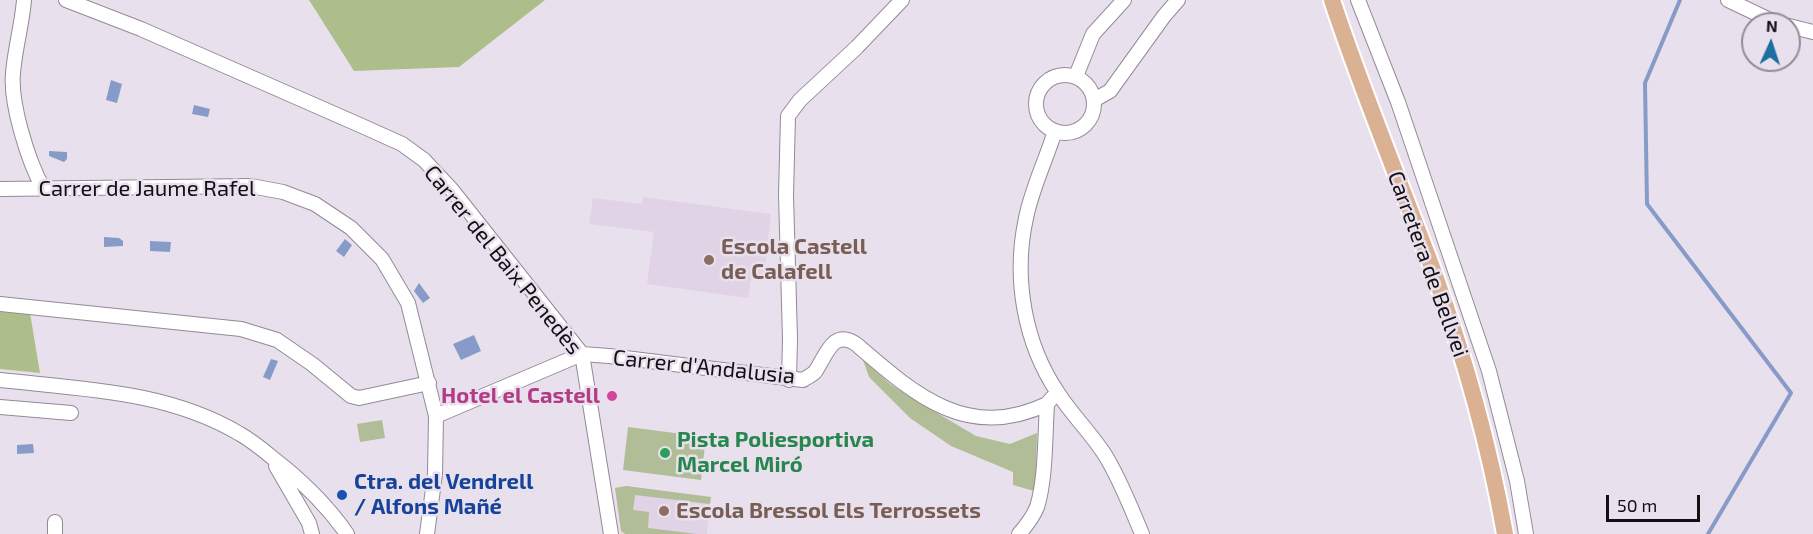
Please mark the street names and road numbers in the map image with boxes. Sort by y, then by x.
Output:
street label: Carrer del Baix Penedès [419,160,587,360]
street label: Carretera de Bellvei [1382,167,1474,361]
street label: Carrer de Jaume Rafel [38,176,256,202]
street label: Carrer d'Andalusia [612,344,796,390]

